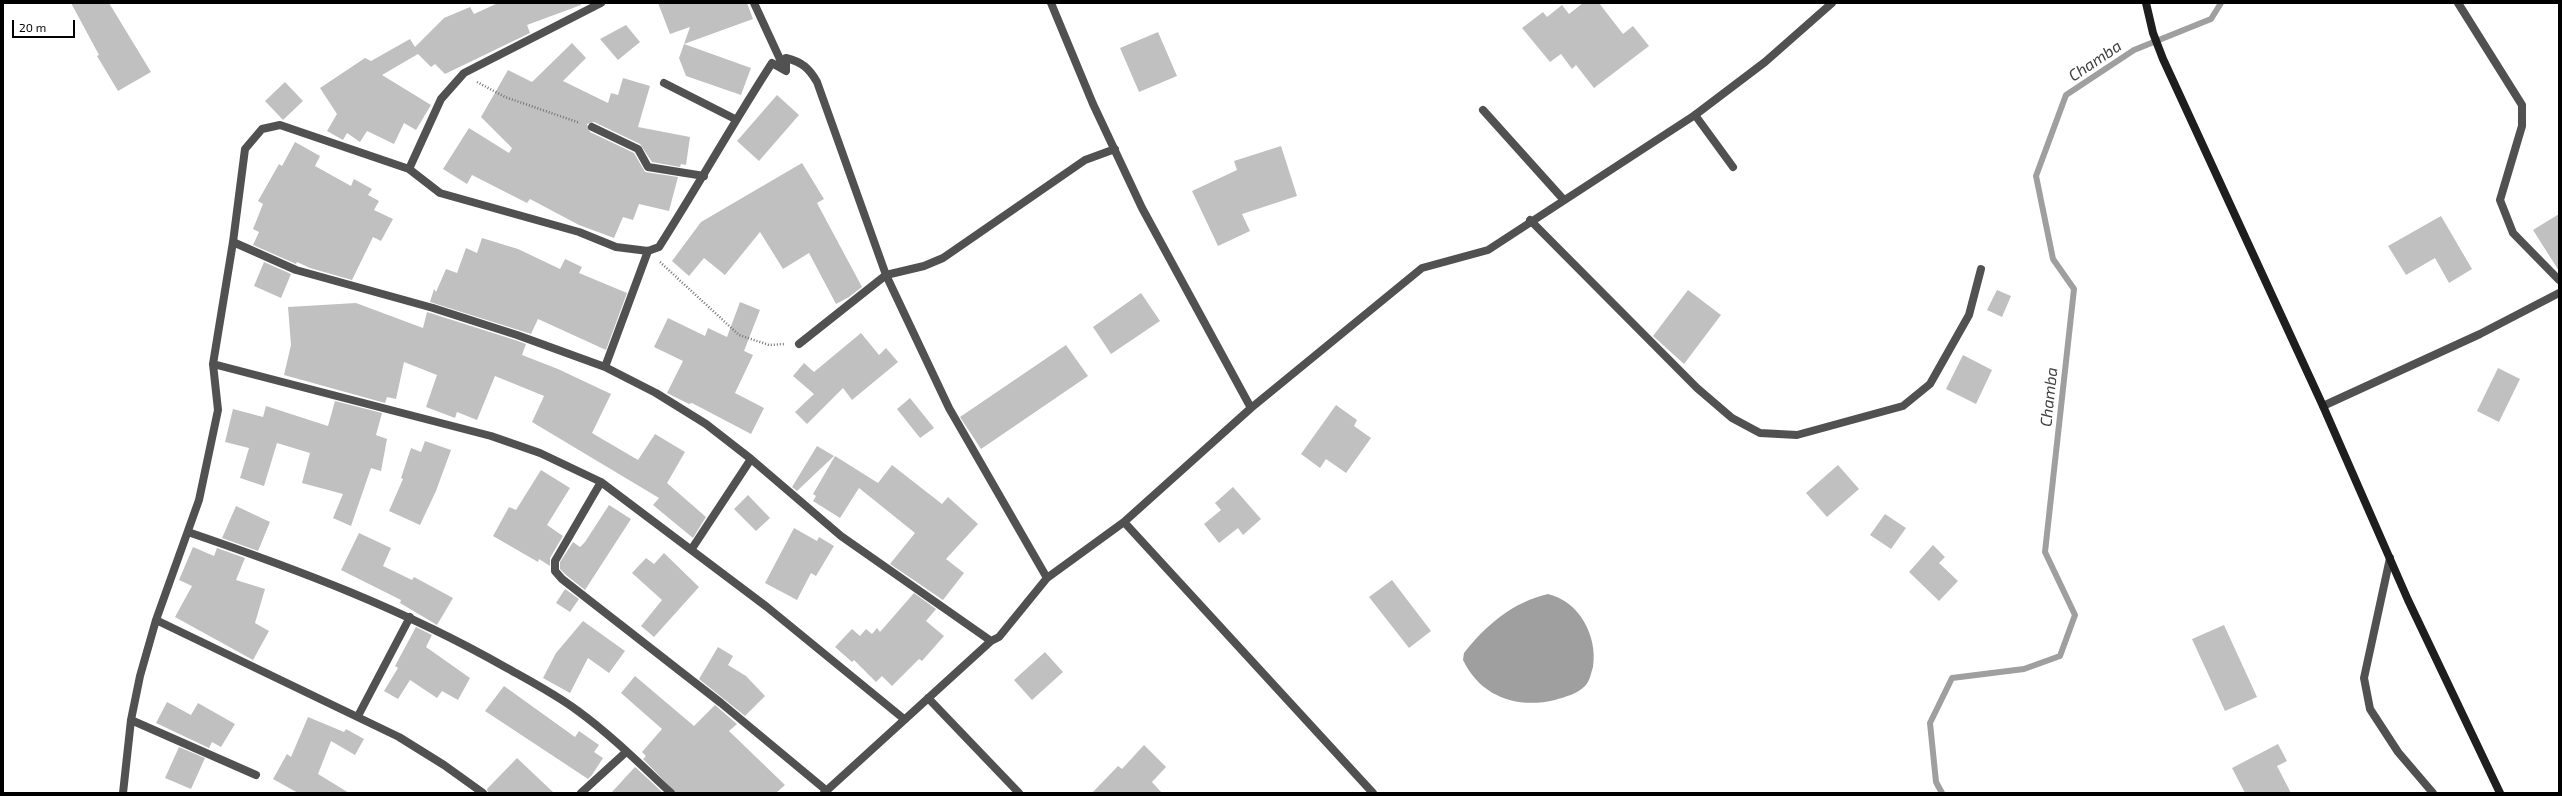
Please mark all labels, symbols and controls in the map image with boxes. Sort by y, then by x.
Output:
scale bar [14,12,77,38]
text: 20 m [19,20,46,34]
water label: Chamba [2065,36,2125,86]
water label: Chamba [2036,366,2062,428]

